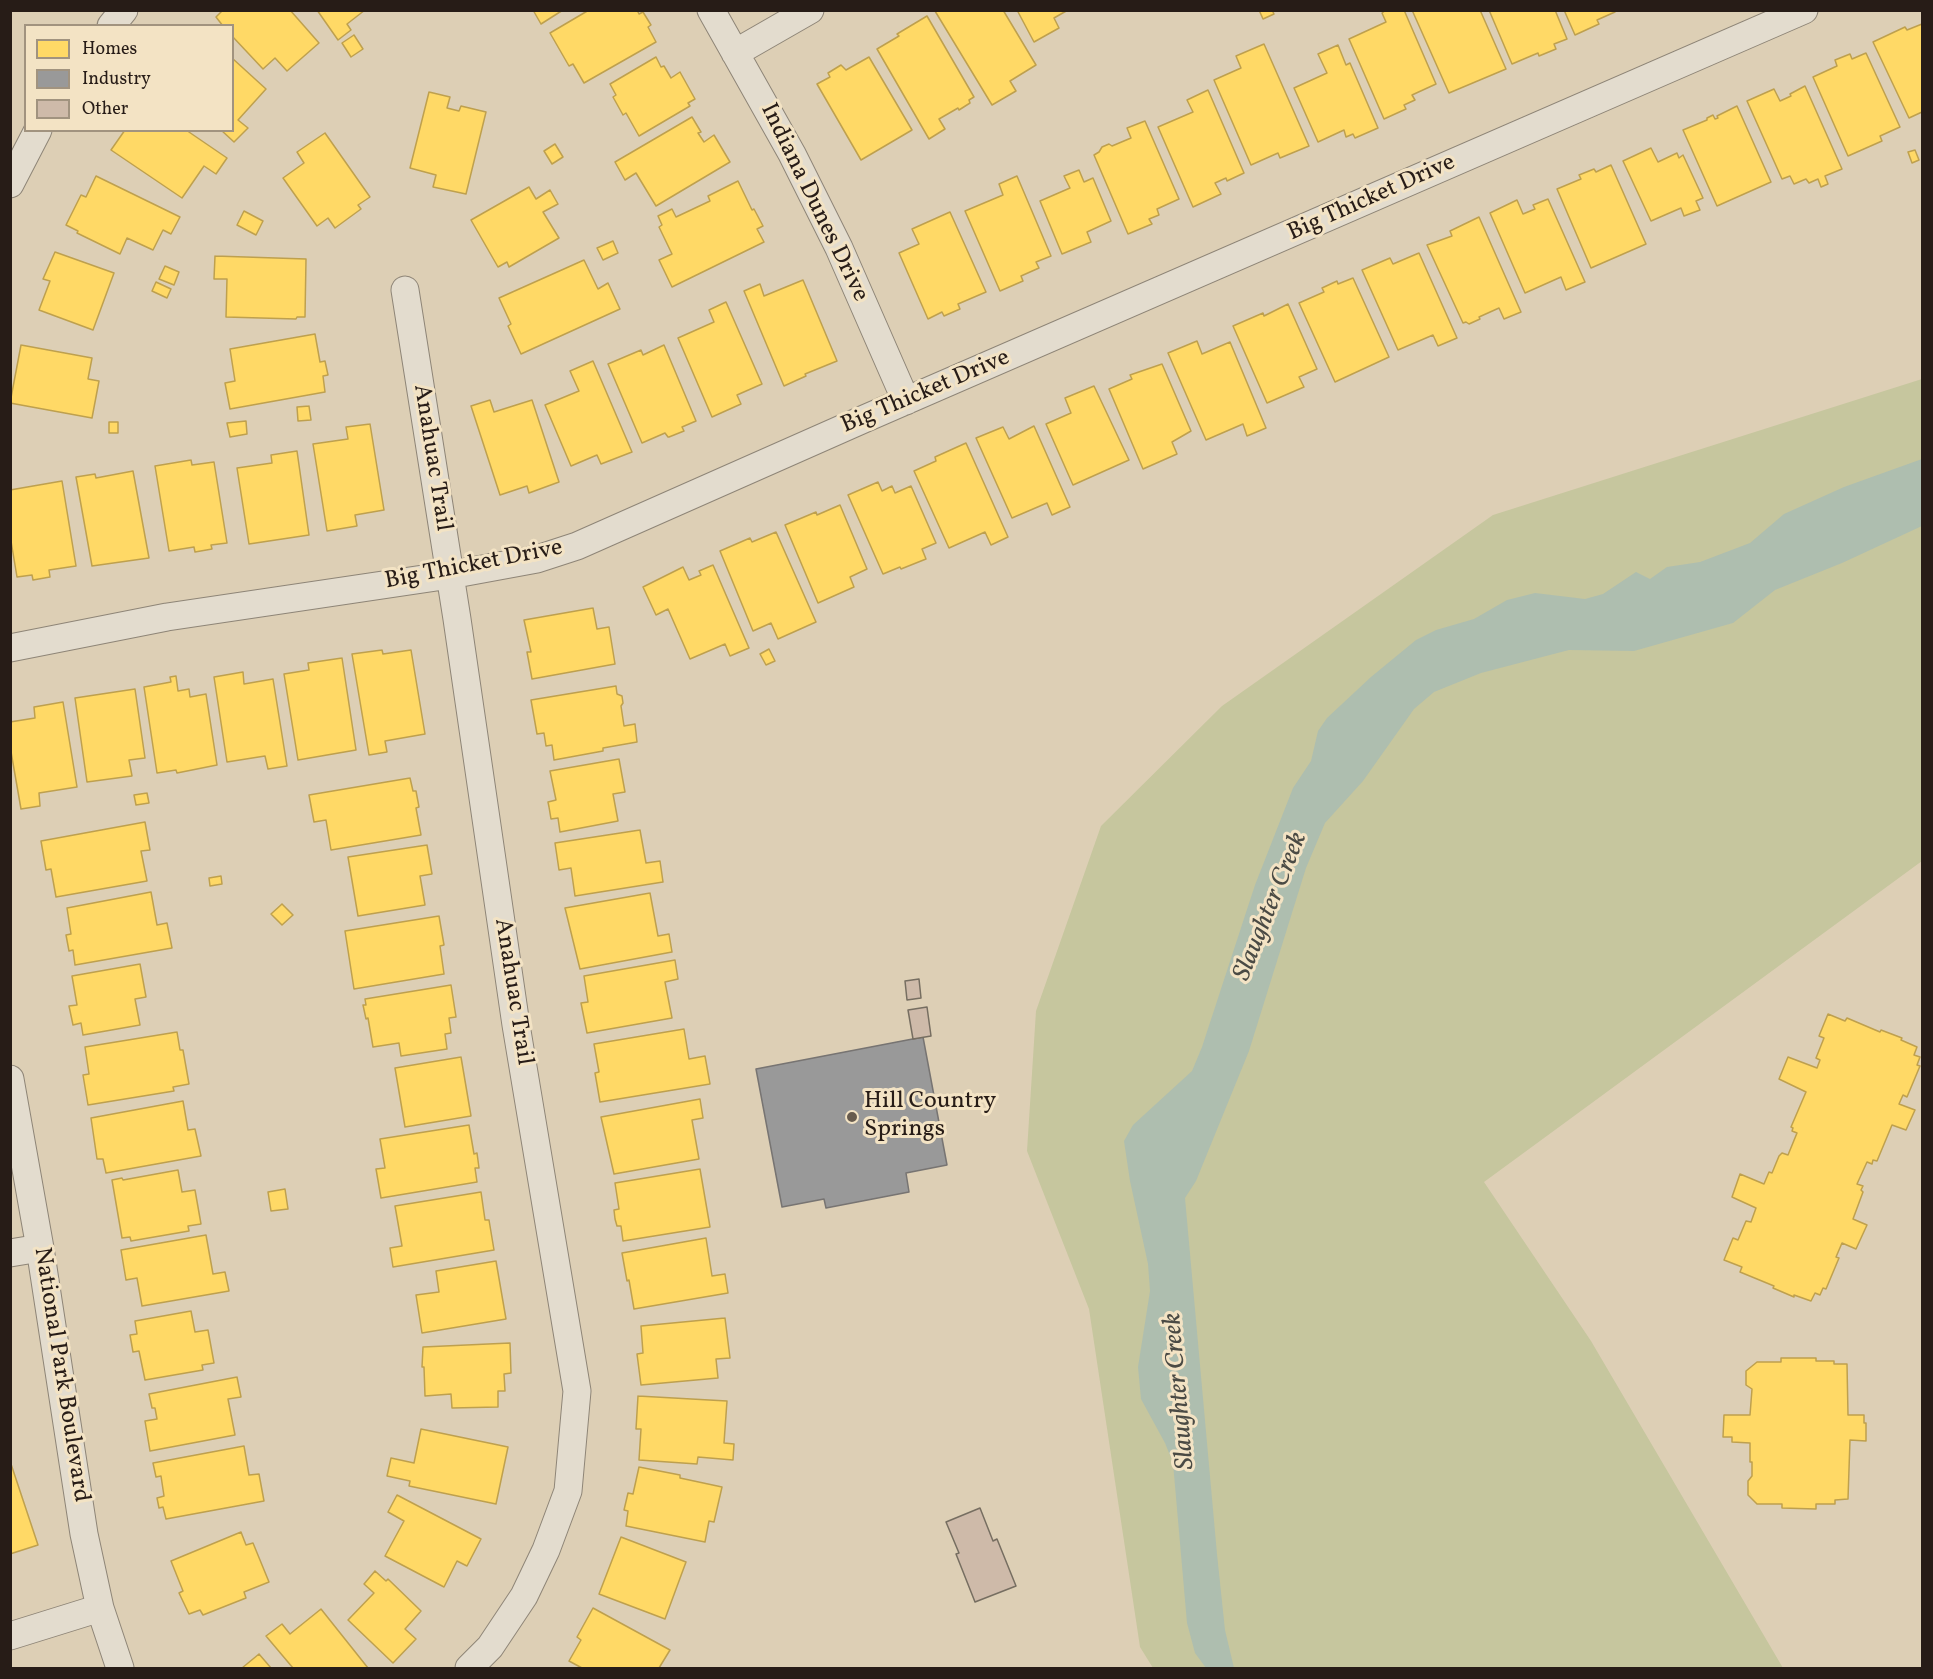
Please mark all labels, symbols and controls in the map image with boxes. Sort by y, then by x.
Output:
legend [24,24,234,132]
text: Homes [82,37,137,62]
text: Industry [82,67,151,92]
text: Other [82,97,128,122]
street label: Indiana Dunes Drive [752,99,874,307]
street label: Big Thicket Drive [1284,149,1460,249]
street label: Big Thicket Drive [837,345,1015,441]
street label: Anahuac Trail [405,383,457,533]
street label: Big Thicket Drive [383,535,565,597]
water label: Slaughter Creek [1228,828,1316,986]
street label: Anahuac Trail [486,917,538,1067]
place label: Hill Country Springs [864,1089,996,1145]
marker: Hill Country Springs [845,1110,859,1124]
street label: National Park Boulevard [26,1245,94,1505]
water label: Slaughter Creek [1159,1311,1203,1471]

